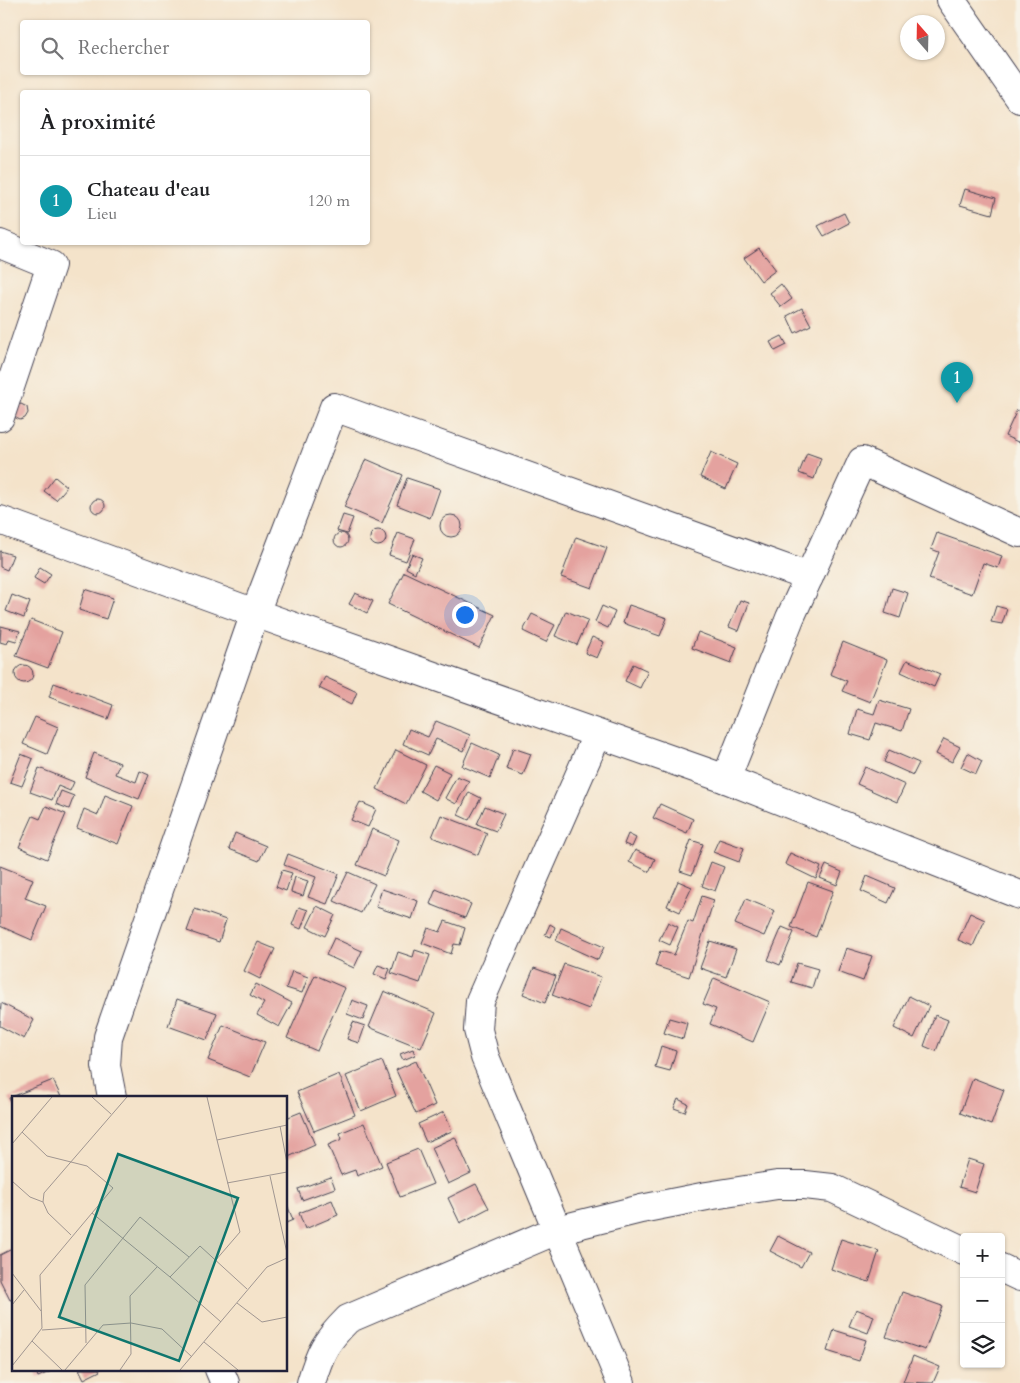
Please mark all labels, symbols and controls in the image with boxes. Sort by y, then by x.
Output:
north arrow [900,15,945,60]
search box [20,20,370,75]
icon: search [38,34,66,62]
text: Rechercher [78,35,169,61]
text: À proximité [40,108,156,137]
text: Chateau d'eau [87,177,210,203]
text: 1 [52,190,60,212]
text: 120 m [308,190,350,212]
text: Lieu [87,203,117,225]
pin: 1 [941,362,973,403]
your location [452,602,478,628]
inset map [12,1096,288,1370]
map controls [960,1233,1005,1368]
button: + [960,1233,1005,1278]
button: − [960,1278,1005,1323]
button: layers [960,1323,1005,1368]

